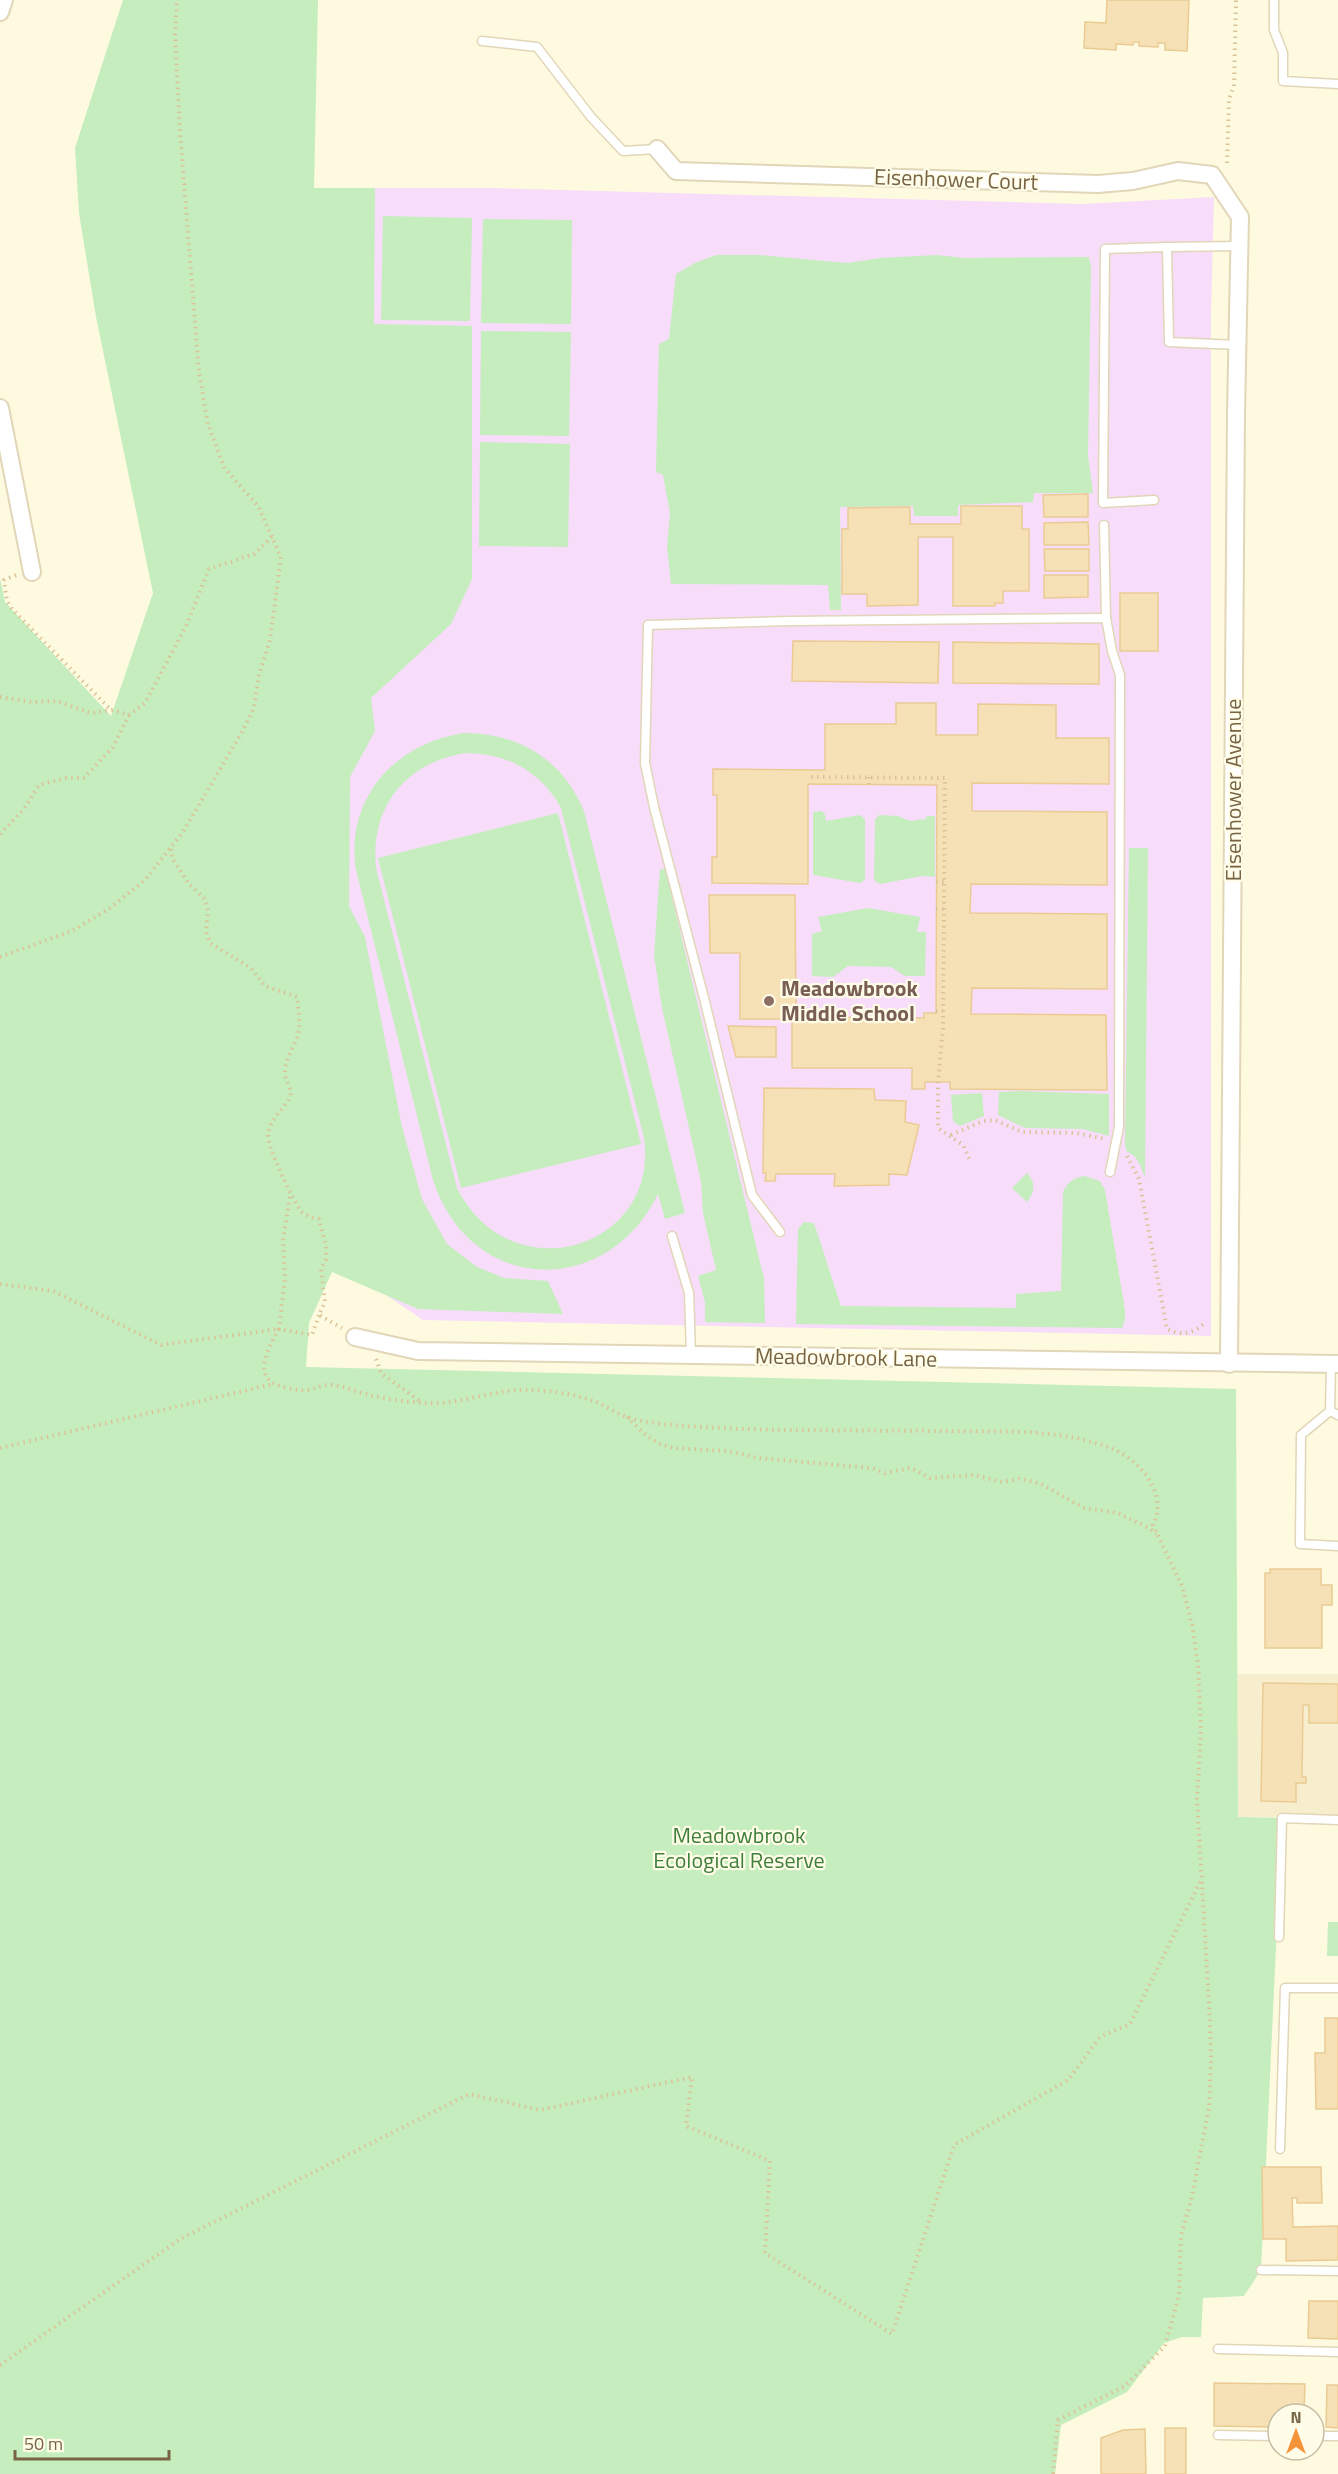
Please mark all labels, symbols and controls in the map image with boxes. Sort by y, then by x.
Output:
street label: Eisenhower Court [873,159,1039,199]
street label: Eisenhower Avenue [1216,699,1250,881]
place label: Meadowbrook Middle School [781,971,919,1030]
marker: Meadowbrook Middle School [762,994,776,1008]
street label: Meadowbrook Lane [754,1338,938,1376]
park label: Meadowbrook Ecological Reserve [653,1818,825,1877]
north arrow [1266,2402,1326,2462]
text: N [1290,2405,1302,2429]
scale bar [15,2423,170,2461]
text: 50 m [24,2430,63,2457]

